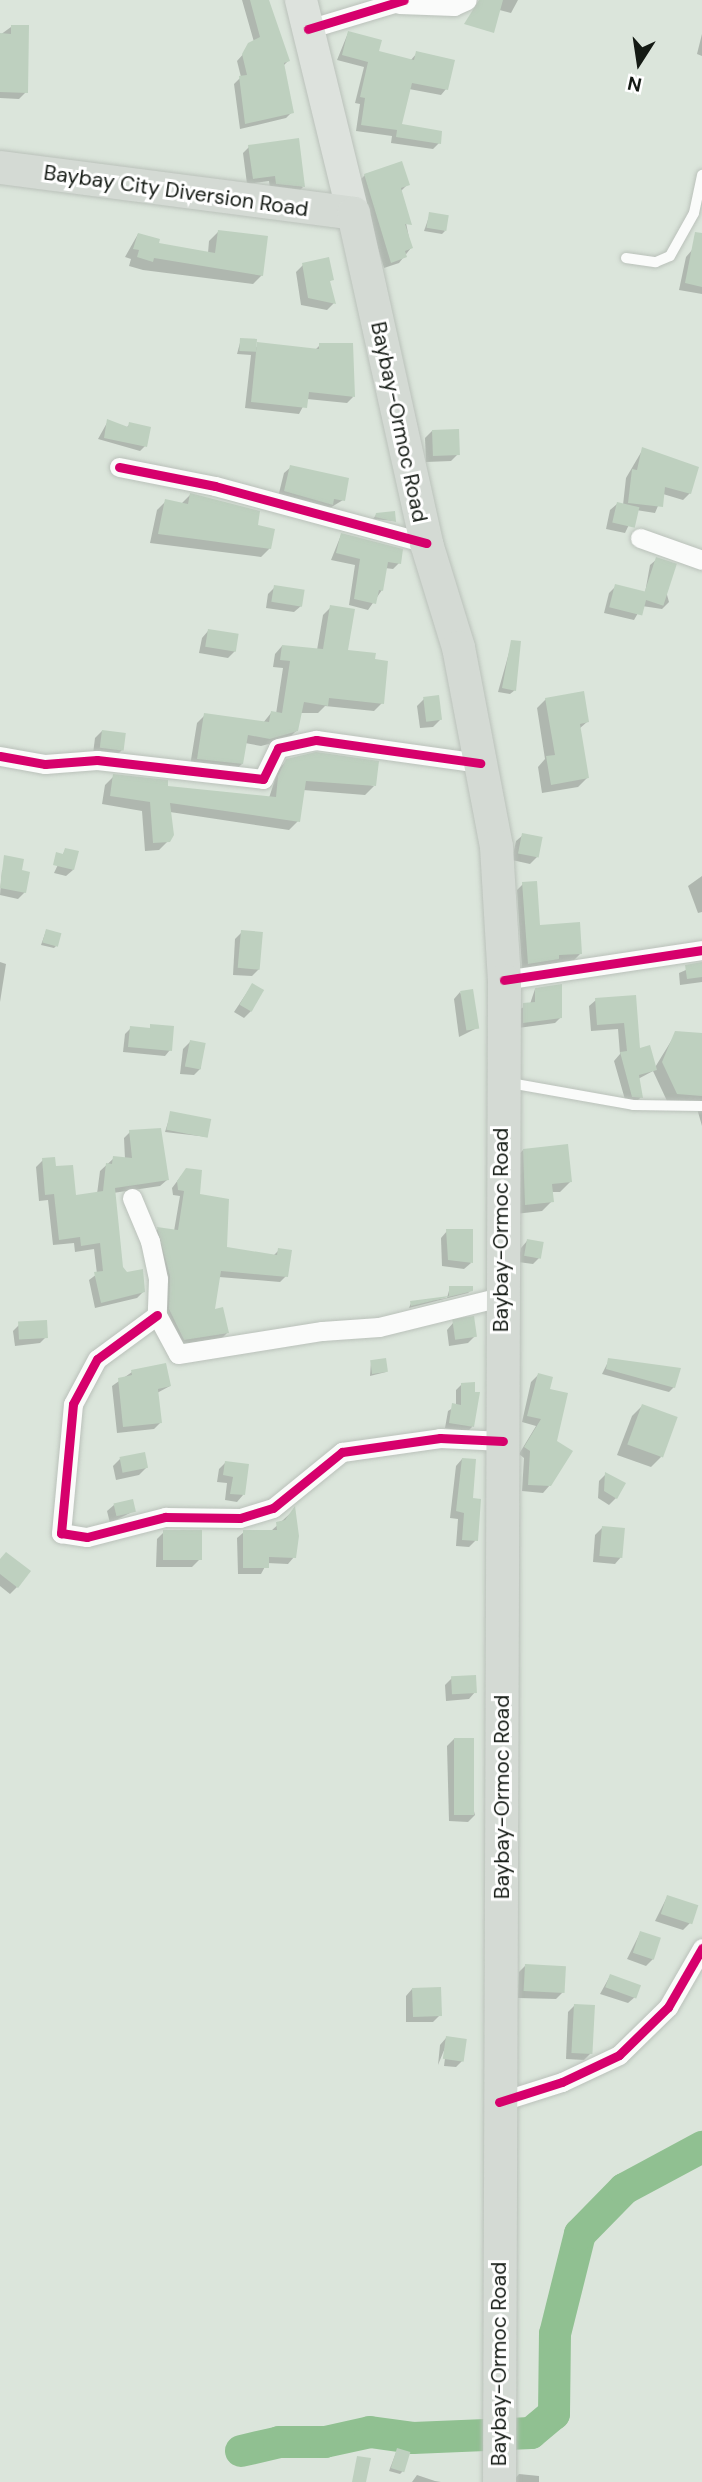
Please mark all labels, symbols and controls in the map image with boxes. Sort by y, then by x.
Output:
north arrow [604,28,674,98]
text: N [625,70,644,98]
street label: Baybay City Diversion Road [42,160,310,222]
street label: Baybay-Ormoc Road [365,319,433,525]
street label: Baybay-Ormoc Road [488,1128,514,1332]
street label: Baybay-Ormoc Road [489,1695,515,1899]
street label: Baybay-Ormoc Road [486,2262,512,2466]

